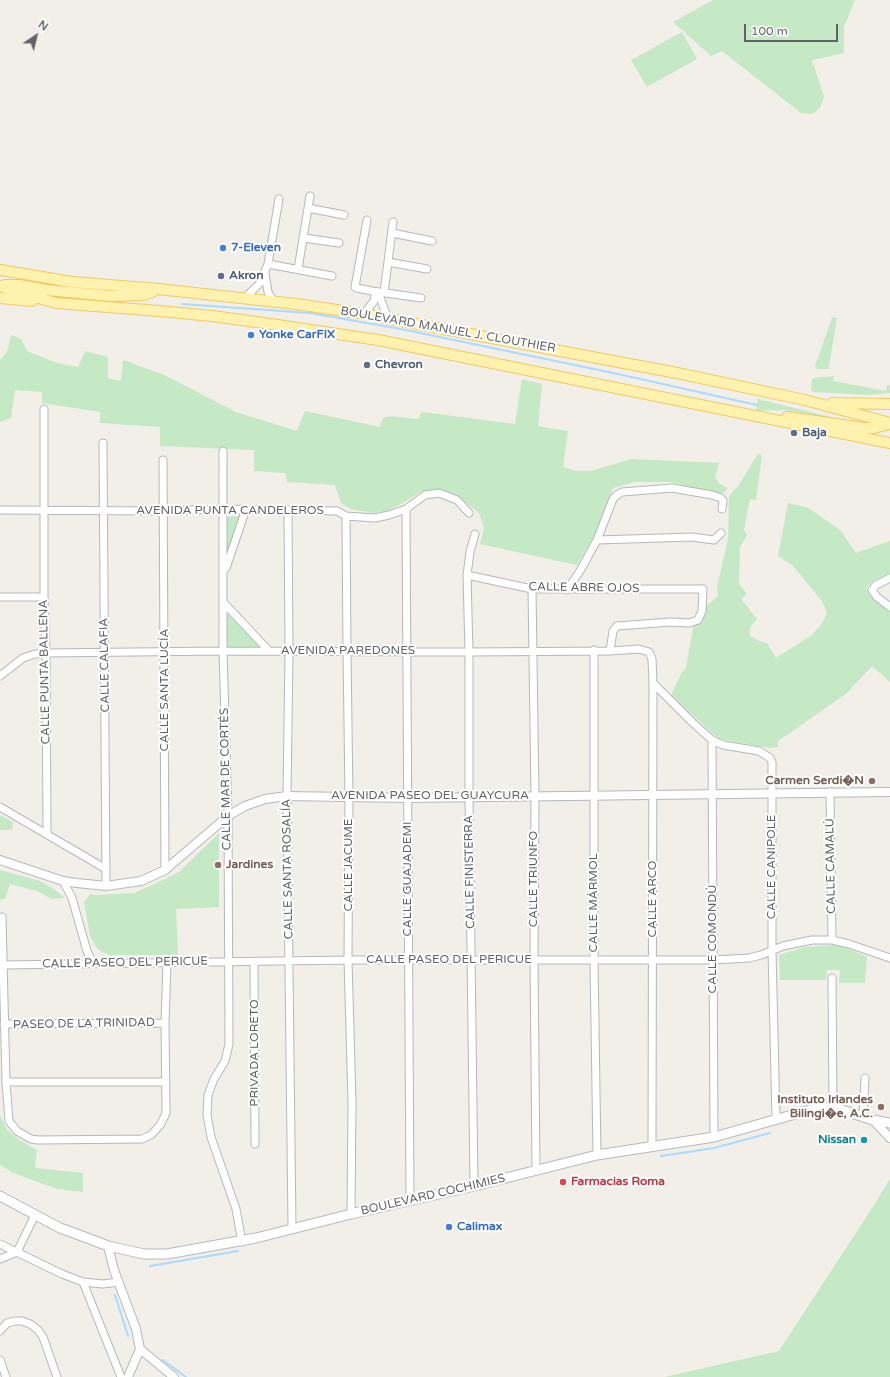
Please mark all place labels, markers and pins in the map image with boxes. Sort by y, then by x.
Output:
place label: 7-Eleven [231,241,281,255]
marker: 7-Eleven [218,243,228,253]
place label: Akron [229,269,263,283]
marker: Akron [216,271,226,281]
place label: Yonke CarFIX [259,328,335,342]
marker: Yonke CarFIX [246,330,256,340]
place label: Chevron [375,358,423,372]
marker: Chevron [362,360,372,370]
place label: Baja [802,426,827,440]
marker: Baja [789,428,799,438]
place label: Carmen Serdi�N [765,774,864,788]
marker: Carmen Serdi�N [867,776,877,786]
place label: Jardines [226,858,273,872]
marker: Jardines [213,860,223,870]
place label: Instituto Irlandes Bilingi�e, A.C. [777,1093,873,1121]
marker: Instituto Irlandes Bilingi�e, A.C. [876,1102,886,1112]
place label: Nissan [818,1133,856,1147]
marker: Nissan [859,1135,869,1145]
place label: Farmacias Roma [571,1175,665,1189]
marker: Farmacias Roma [558,1177,568,1187]
place label: Calimax [457,1220,502,1234]
marker: Calimax [444,1222,454,1232]

